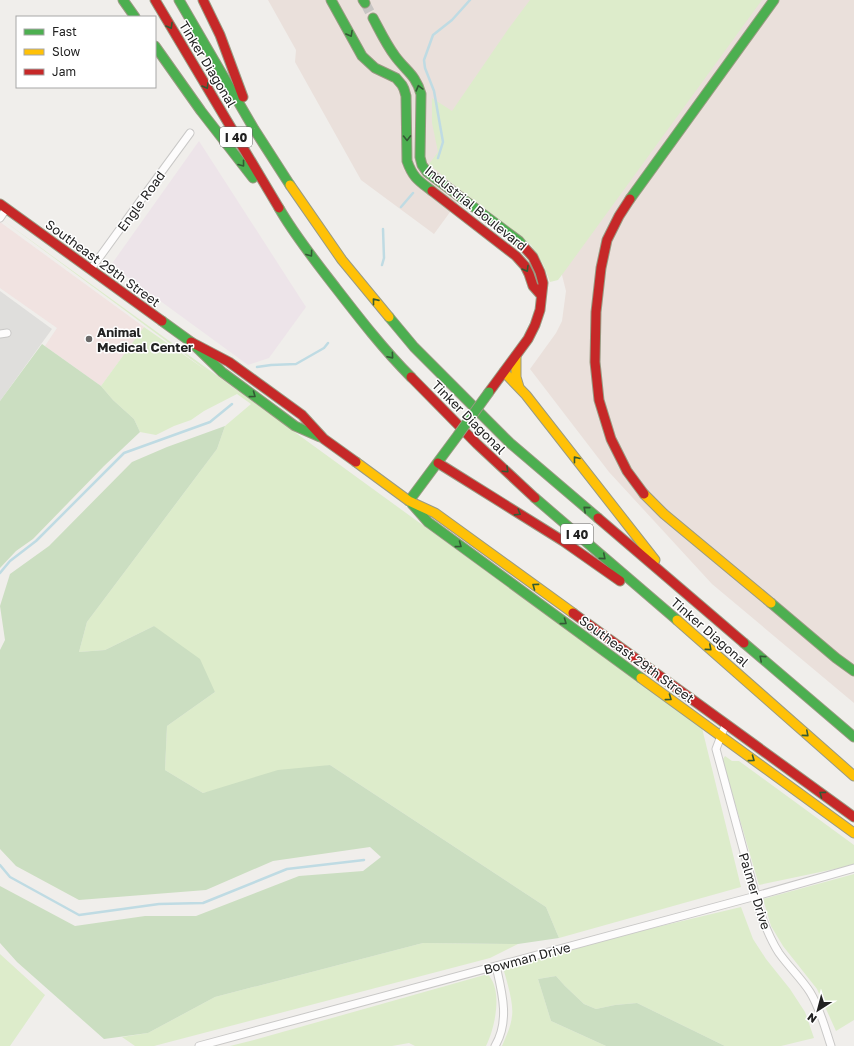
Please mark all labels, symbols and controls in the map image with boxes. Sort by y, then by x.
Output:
legend [16,16,156,88]
street label: Tinker Diagonal [176,18,240,110]
one-way arrow [166,22,173,29]
text: Fast [52,24,77,39]
one-way arrow [345,30,353,37]
text: Slow [52,44,80,59]
text: Jam [52,64,76,79]
one-way arrow [201,82,208,89]
one-way arrow [415,84,424,91]
road number: I 40 [220,127,252,147]
one-way arrow [403,135,411,141]
one-way arrow [237,159,244,166]
street label: Industrial Boulevard [422,162,530,254]
street label: Engle Road [114,168,168,234]
street label: Southeast 29th Street [43,216,163,310]
one-way arrow [305,250,313,257]
one-way arrow [522,265,529,272]
one-way arrow [373,299,380,306]
place label: Animal Medical Center [97,324,193,355]
marker: Animal Medical Center [84,334,94,344]
one-way arrow [386,351,393,358]
street label: Tinker Diagonal [429,377,509,457]
one-way arrow [249,390,256,398]
one-way arrow [574,456,581,463]
one-way arrow [501,466,509,473]
one-way arrow [583,506,591,513]
one-way arrow [514,509,521,516]
road number: I 40 [561,524,593,544]
one-way arrow [455,540,462,547]
one-way arrow [598,552,606,559]
one-way arrow [533,583,540,590]
street label: Tinker Diagonal [668,594,752,670]
street label: Southeast 29th Street [577,612,697,706]
one-way arrow [560,617,567,624]
one-way arrow [704,643,712,650]
one-way arrow [759,656,766,663]
one-way arrow [665,693,672,700]
one-way arrow [802,729,809,736]
one-way arrow [748,754,755,761]
one-way arrow [820,792,827,799]
street label: Palmer Drive [736,851,774,931]
street label: Bowman Drive [482,939,572,977]
north arrow [798,990,838,1030]
text: N [805,1011,819,1026]

